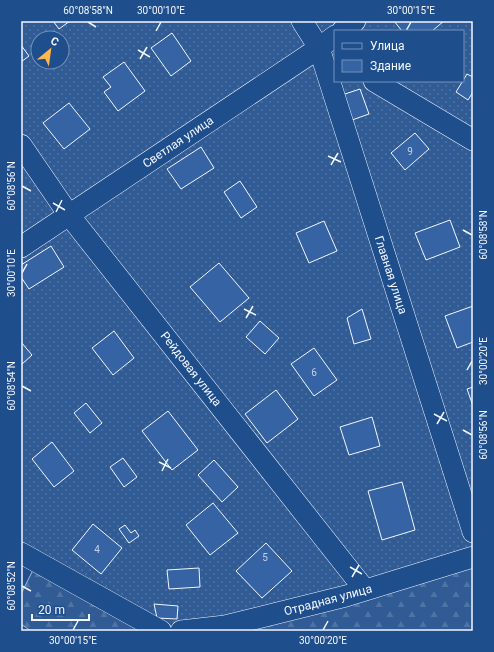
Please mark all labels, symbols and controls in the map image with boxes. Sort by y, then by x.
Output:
text: 60°08'58"N [63,5,113,16]
text: 30°00'10"E [137,5,185,16]
text: 30°00'15"E [387,5,435,16]
north arrow [30,30,70,70]
legend [334,30,464,82]
text: С [48,34,61,49]
text: Улица [370,39,405,53]
text: Здание [370,59,411,73]
street label: Светлая улица [140,113,216,171]
house number: 9 [407,146,413,157]
text: 60°08'56"N [6,161,17,211]
text: 60°08'58"N [478,210,489,260]
street label: Главная улица [372,234,410,316]
text: 30°00'10"E [6,249,17,297]
street label: Рейдовая улица [158,329,224,409]
text: 30°00'20"E [478,337,489,385]
text: 60°08'54"N [6,361,17,411]
house number: 6 [311,367,317,378]
text: 60°08'56"N [478,410,489,460]
house number: 4 [94,544,100,555]
house number: 5 [262,552,268,563]
text: 60°08'52"N [6,561,17,611]
street label: Отрадная улица [282,582,374,618]
scale bar [32,596,89,622]
text: 20 m [38,603,65,617]
text: 30°00'15"E [49,635,97,646]
text: 30°00'20"E [299,635,347,646]

